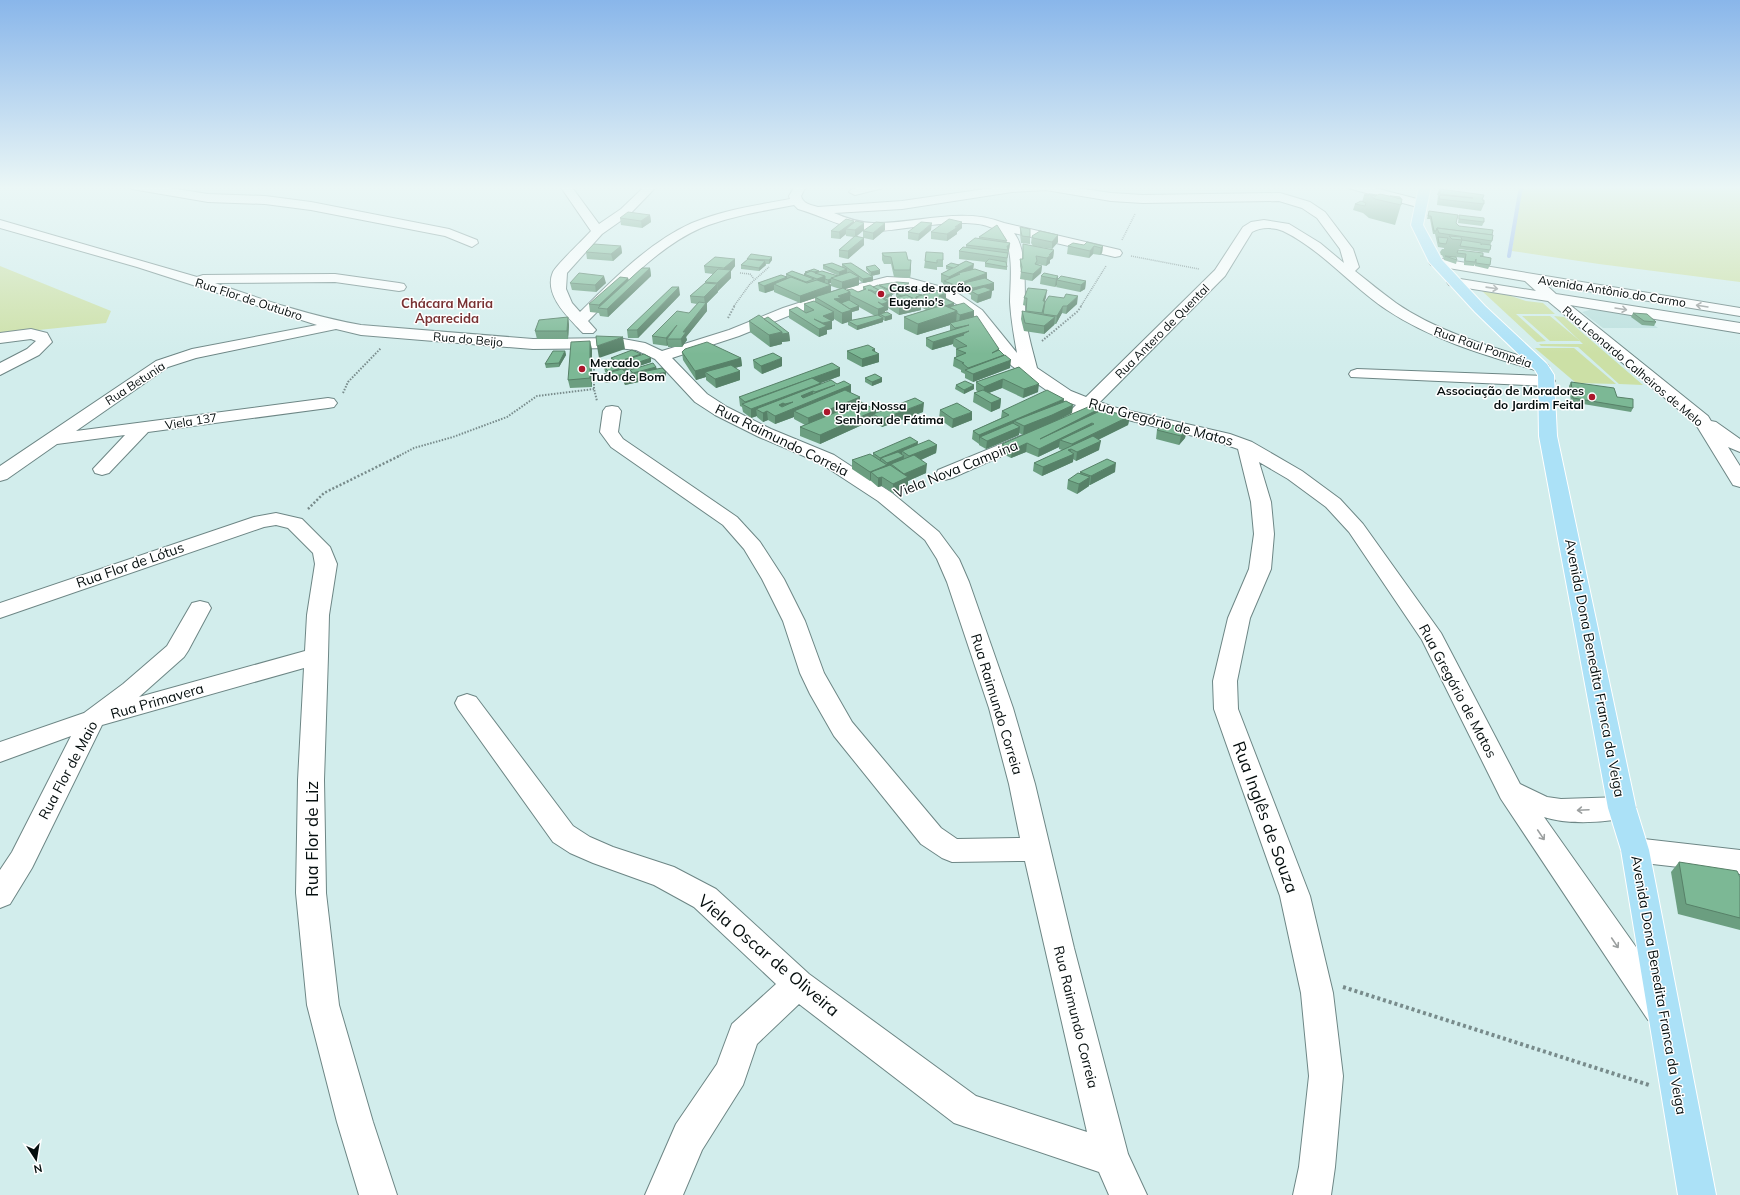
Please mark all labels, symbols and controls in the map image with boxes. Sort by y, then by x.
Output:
street label: Avenida Antônio do Carmo [1537,272,1687,310]
street label: Rua Flor de Outubro [193,275,305,323]
place label: Casa de ração Eugenio's [889,280,971,309]
street label: Rua Antero de Quental [1112,281,1212,381]
one-way arrow [1485,284,1498,292]
marker: Casa de ração Eugenio's [876,289,886,299]
district label: Chácara Maria Aparecida [401,295,493,326]
one-way arrow [1695,302,1708,310]
street label: Rua Leonardo Calheiros de Melo [1560,303,1707,429]
one-way arrow [1614,305,1627,313]
street label: Rua Raul Pompéia [1432,323,1534,371]
street label: Rua do Beijo [432,328,504,350]
place label: Mercado Tudo de Bom [590,355,665,384]
street label: Rua Betunia [102,358,168,408]
marker: Mercado Tudo de Bom [577,364,587,374]
place label: Associação de Moradores do Jardim Feital [1437,383,1584,412]
marker: Associação de Moradores do Jardim Feital [1587,392,1597,402]
street label: Rua Gregório de Matos [1087,394,1235,450]
place label: Igreja Nossa Senhora de Fátima [835,398,944,427]
street label: Rua Raimundo Correia [712,400,852,480]
marker: Igreja Nossa Senhora de Fátima [822,407,832,417]
street label: Viela 137 [164,409,218,433]
street label: Viela Nova Campina [891,436,1021,502]
street label: Avenida Dona Benedita Franca da Veiga [1561,537,1629,799]
street label: Rua Flor de Lótus [74,538,186,592]
street label: Rua Gregório de Matos [1415,621,1501,761]
street label: Rua Raimundo Correia [967,631,1027,777]
street label: Rua Primavera [108,679,206,723]
street label: Rua Flor de Maio [34,718,102,822]
street label: Rua Inglês de Souza [1229,738,1303,896]
street label: Rua Flor de Liz [301,781,322,897]
one-way arrow [1577,806,1590,814]
one-way arrow [1537,830,1545,841]
street label: Avenida Dona Benedita Franca da Veiga [1627,854,1691,1116]
street label: Viela Oscar de Oliveira [694,890,844,1020]
one-way arrow [1611,937,1619,948]
street label: Rua Raimundo Correia [1050,944,1102,1090]
north arrow [16,1139,56,1179]
text: N [33,1161,44,1176]

